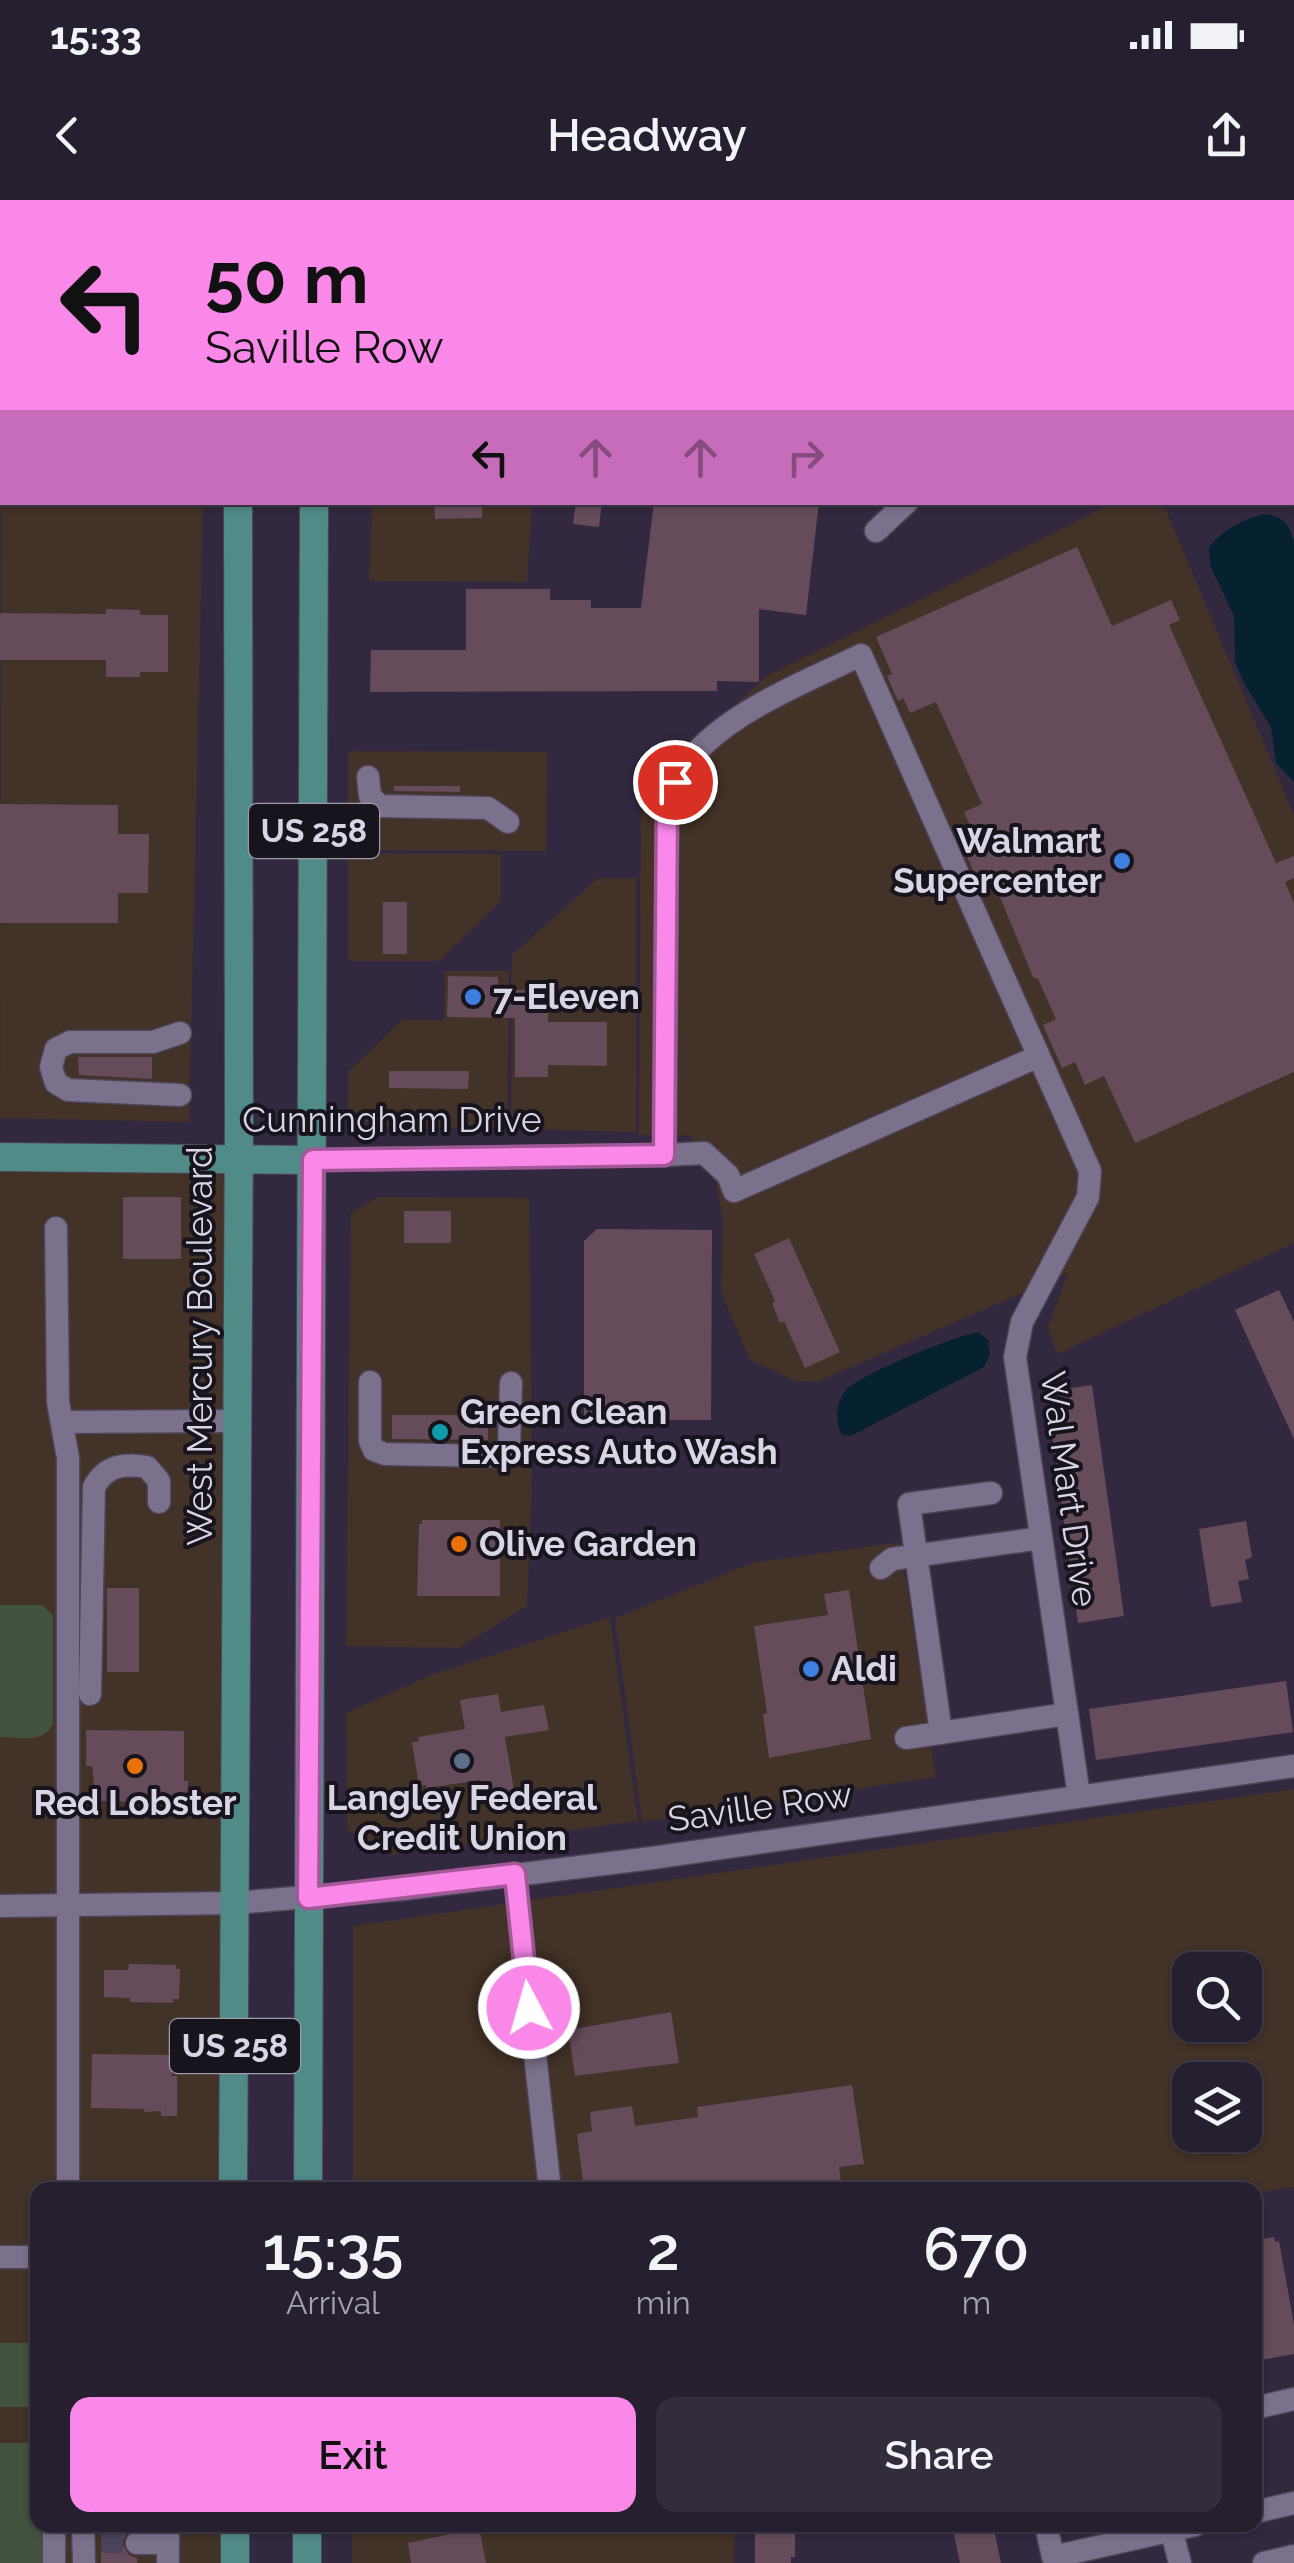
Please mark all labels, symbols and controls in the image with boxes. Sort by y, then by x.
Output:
text: 15:33 [50,13,142,58]
icon: back [40,108,95,163]
icon: share [1199,108,1254,163]
text: Headway [547,109,747,162]
text: 50 m [205,237,369,319]
icon: left [40,240,170,370]
text: Saville Row [205,321,443,374]
icon: left [463,430,518,485]
icon: ahead [568,430,623,485]
icon: ahead [673,430,728,485]
icon: right [778,430,833,485]
pin [633,740,718,825]
icon: arrive [648,755,703,810]
road number: US 258 [249,804,379,858]
place label: Walmart Supercenter [893,820,1103,901]
marker: Walmart Supercenter [1111,850,1133,872]
place label: 7-Eleven [493,976,640,1017]
marker: 7-Eleven [462,986,484,1008]
street label: Cunningham Drive [242,1099,542,1140]
street label: West Mercury Boulevard [179,1146,220,1546]
street label: Wal Mart Drive [1033,1369,1106,1609]
place label: Green Clean Express Auto Wash [460,1391,778,1472]
marker: Green Clean Express Auto Wash [429,1421,451,1443]
place label: Olive Garden [479,1523,697,1564]
marker: Olive Garden [448,1533,470,1555]
place label: Aldi [831,1648,897,1689]
marker: Aldi [800,1658,822,1680]
marker: Langley Federal Credit Union [451,1750,473,1772]
marker: Red Lobster [124,1755,146,1777]
street label: Saville Row [665,1773,855,1840]
place label: Langley Federal Credit Union [327,1777,598,1858]
place label: Red Lobster [33,1782,237,1823]
map controls [1172,1952,1262,2152]
button: search [1172,1952,1262,2042]
position arrow [477,1956,581,2060]
road number: US 258 [170,2019,300,2073]
button: layers [1172,2062,1262,2152]
text: 15:35 [263,2214,403,2284]
text: 2 [647,2214,680,2284]
text: 670 [923,2214,1029,2284]
text: Arrival [286,2284,380,2321]
text: min [636,2284,691,2321]
text: m [962,2284,991,2321]
button: Exit [70,2397,636,2512]
button: Share [656,2397,1222,2512]

